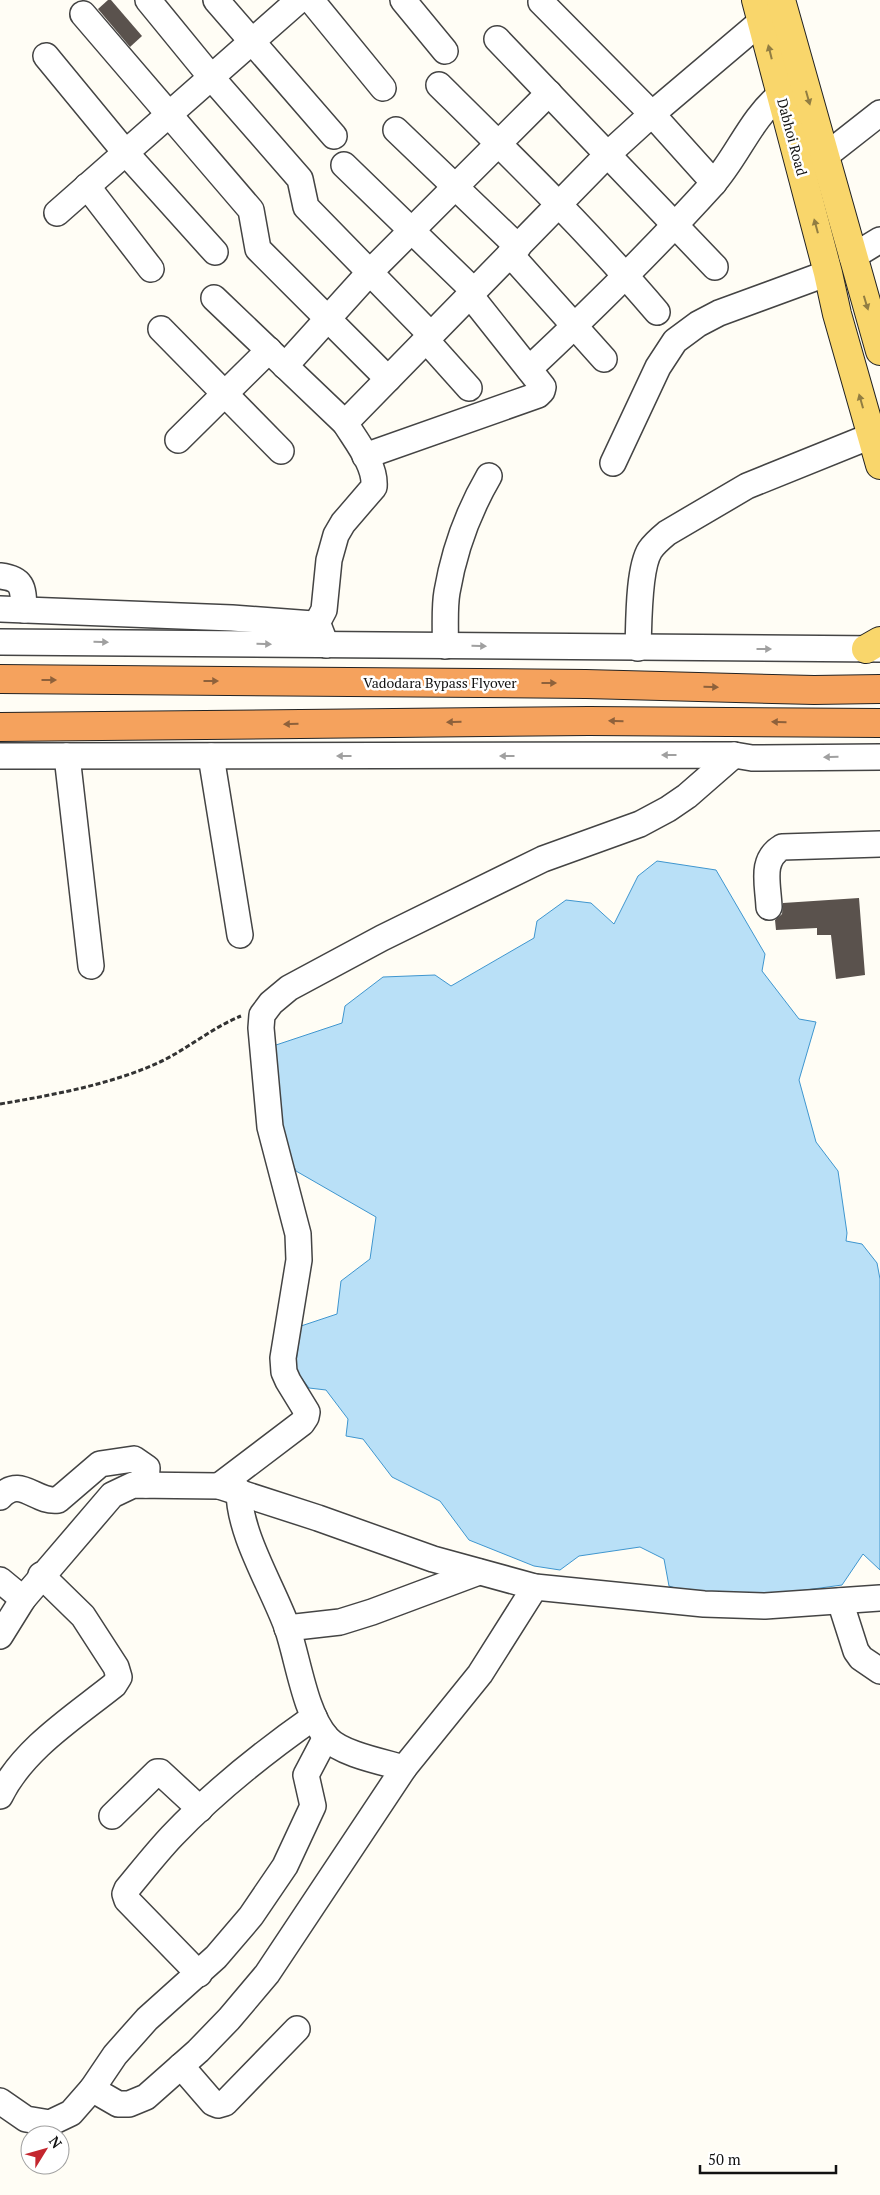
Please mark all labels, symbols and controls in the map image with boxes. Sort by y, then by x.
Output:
one-way arrow [766,45,774,60]
one-way arrow [804,90,812,105]
street label: Dabhoi Road [773,96,812,178]
one-way arrow [812,219,820,234]
one-way arrow [862,296,870,311]
one-way arrow [857,394,865,409]
one-way arrow [93,638,109,646]
one-way arrow [256,640,272,648]
one-way arrow [471,642,487,650]
one-way arrow [756,645,772,653]
street label: Vadodara Bypass Flyover [363,673,517,692]
one-way arrow [41,676,57,684]
one-way arrow [203,677,219,685]
one-way arrow [541,679,557,687]
one-way arrow [703,683,719,691]
one-way arrow [608,717,624,725]
one-way arrow [446,718,462,726]
one-way arrow [771,718,787,726]
one-way arrow [283,720,299,728]
one-way arrow [661,751,677,759]
one-way arrow [336,752,352,760]
one-way arrow [498,752,514,760]
one-way arrow [823,753,839,761]
north arrow [20,2125,70,2175]
text: N [45,2132,67,2152]
scale bar [700,2142,836,2174]
text: 50 m [708,2149,741,2169]

